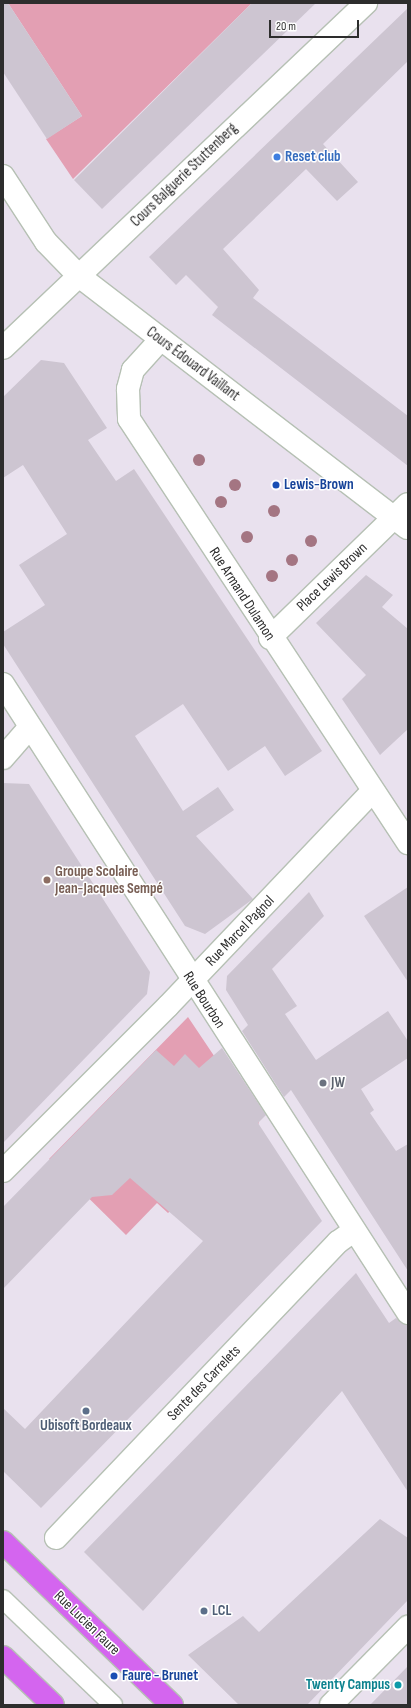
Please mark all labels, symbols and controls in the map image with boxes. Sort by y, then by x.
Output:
scale bar [271,12,361,38]
text: 20 m [276,19,296,34]
street label: Cours Balguerie Stuttenberg [127,119,241,231]
place label: Reset club [285,148,340,166]
marker: Reset club [272,152,282,162]
street label: Cours Édouard Vaillant [143,323,243,405]
place label: Lewis-Brown [284,476,354,494]
marker: Lewis-Brown [271,480,281,490]
street label: Place Lewis Brown [293,539,371,615]
street label: Rue Armand Dulamon [205,544,279,644]
place label: Groupe Scolaire Jean-Jacques Sempé [55,862,163,897]
marker: Groupe Scolaire Jean-Jacques Sempé [42,875,52,885]
street label: Rue Marcel Pagnol [202,892,278,970]
street label: Rue Bourbon [179,968,229,1032]
place label: JW [331,1074,345,1092]
marker: JW [318,1078,328,1088]
street label: Sente des Carrelets [164,1342,244,1424]
marker: Ubisoft Bordeaux [81,1406,91,1416]
place label: Ubisoft Bordeaux [40,1417,132,1435]
street label: Rue Lucien Faure [50,1587,124,1659]
place label: LCL [212,1602,231,1620]
marker: LCL [199,1606,209,1616]
place label: Faure - Brunet [122,1667,198,1685]
marker: Faure - Brunet [109,1671,119,1681]
place label: Twenty Campus [306,1676,390,1694]
marker: Twenty Campus [393,1680,403,1690]

